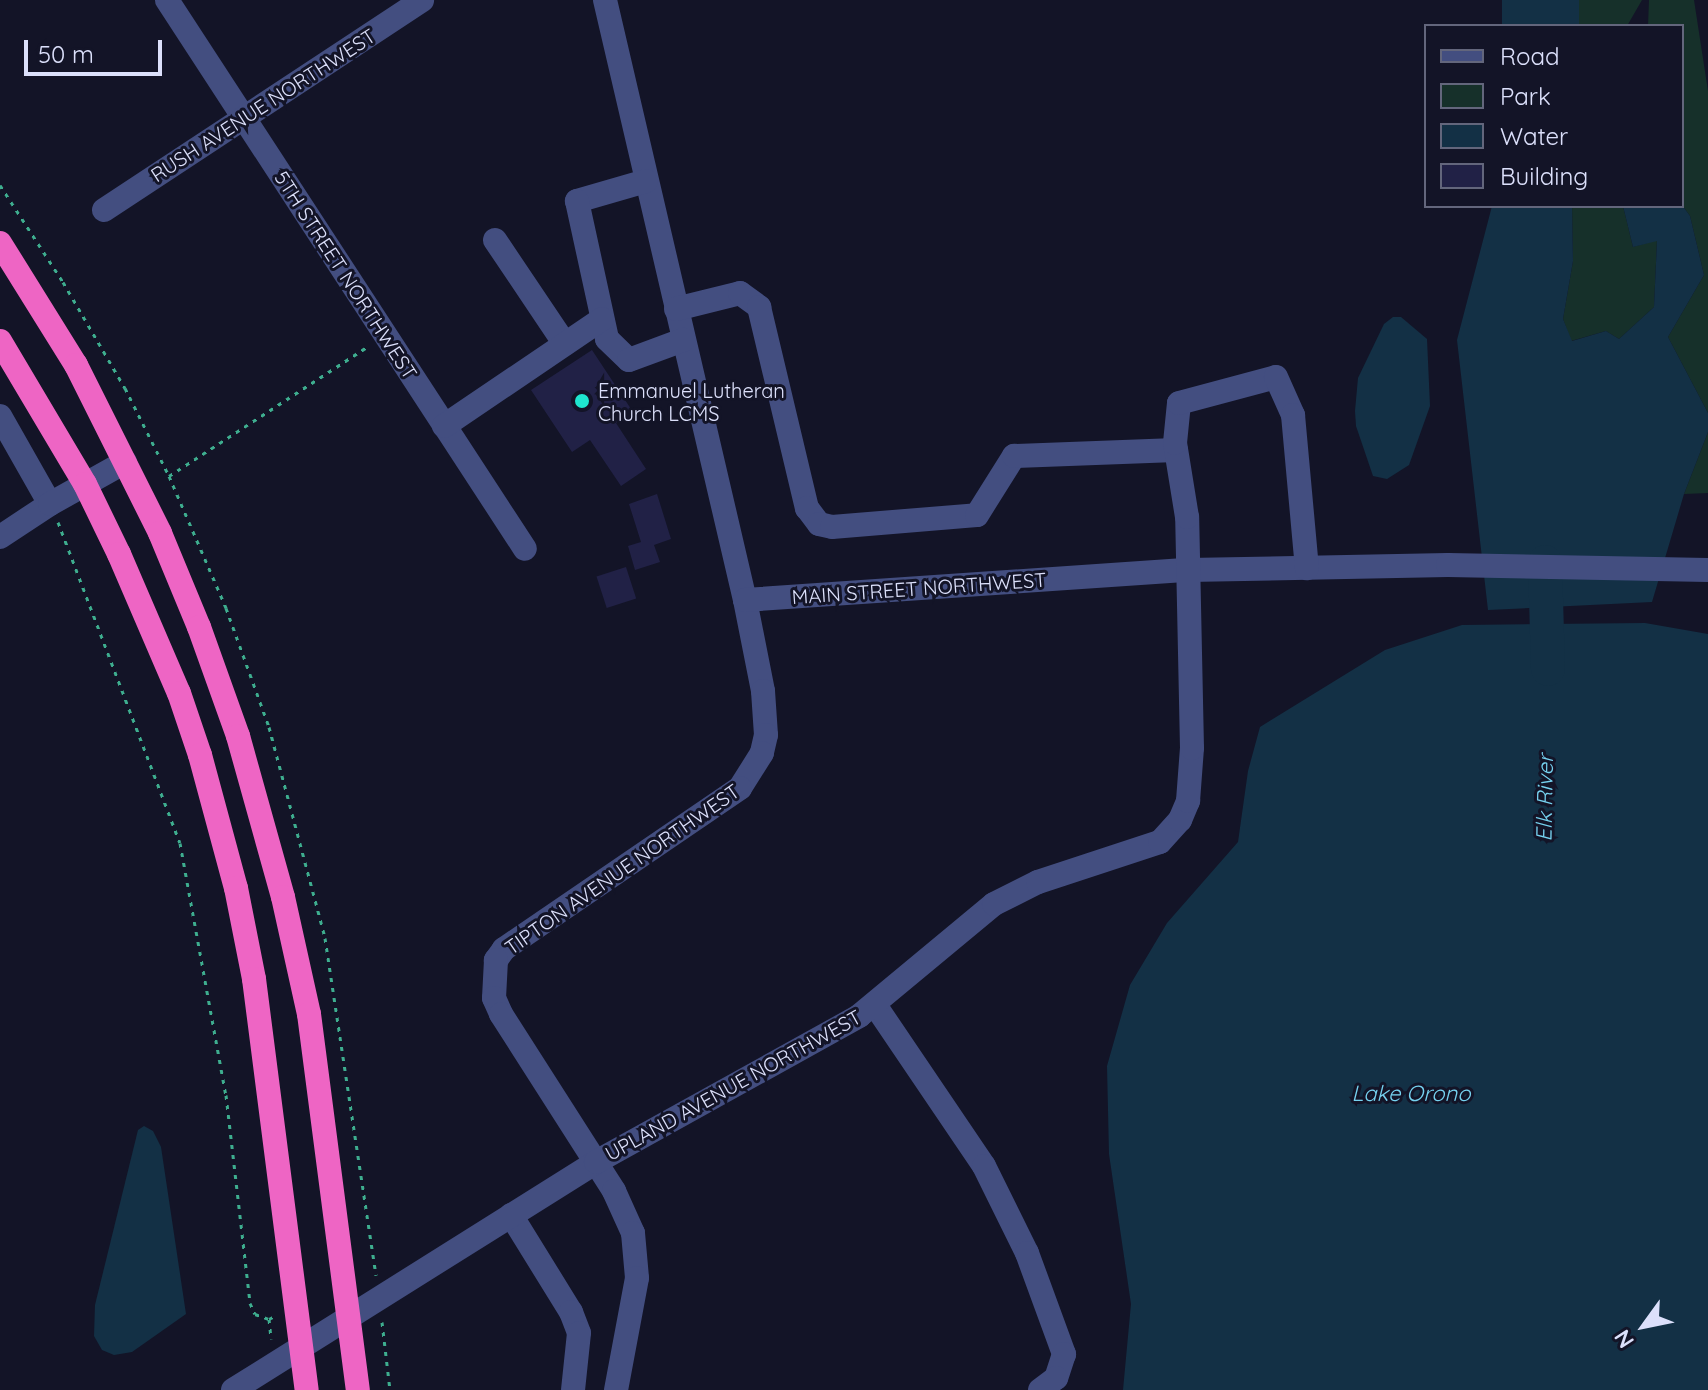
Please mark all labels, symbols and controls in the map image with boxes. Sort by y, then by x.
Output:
street label: RUSH AVENUE NORTHWEST [146,23,380,187]
scale bar [28,24,166,74]
legend [1424,24,1684,208]
text: 50 m [38,39,94,69]
text: Road [1500,41,1560,71]
text: Park [1500,81,1551,111]
text: Water [1500,121,1568,151]
text: Building [1500,161,1588,191]
street label: 5TH STREET NORTHWEST [270,166,422,384]
place label: Emmanuel Lutheran Church LCMS [598,378,785,425]
marker: Emmanuel Lutheran Church LCMS [573,392,591,410]
street label: MAIN STREET NORTHWEST [791,567,1047,609]
water label: Elk River [1531,754,1559,842]
street label: TIPTON AVENUE NORTHWEST [500,779,744,959]
street label: UPLAND AVENUE NORTHWEST [601,1004,865,1166]
water label: Lake Orono [1352,1081,1470,1107]
north arrow [1604,1286,1684,1366]
text: N [1608,1325,1640,1353]

